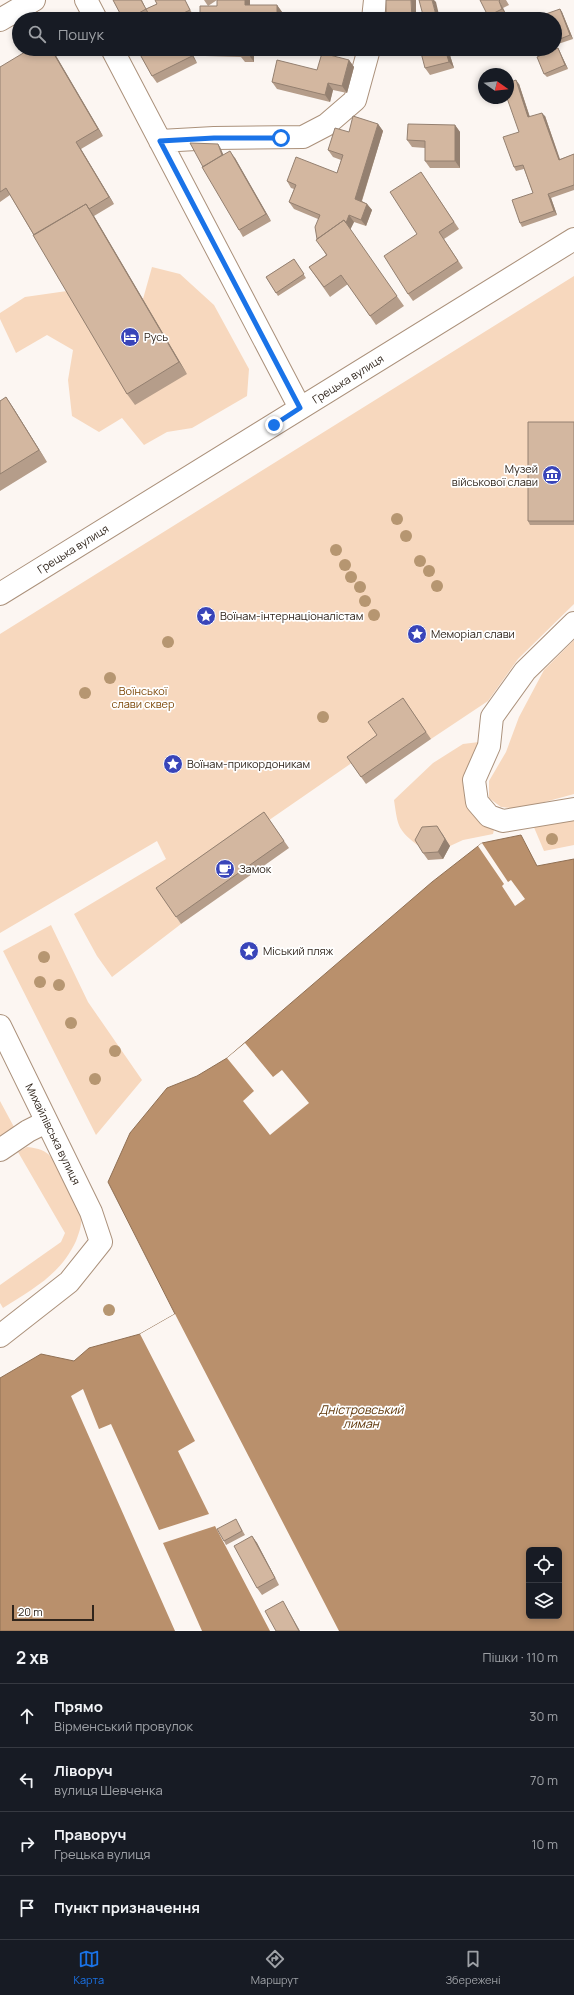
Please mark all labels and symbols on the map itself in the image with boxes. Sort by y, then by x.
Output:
north arrow [478,68,514,104]
route start [272,129,290,147]
hotel icon: Русь [119,326,141,348]
place label: Русь [144,329,168,344]
street label: Грецька вулиця [309,351,386,407]
route end [265,416,283,434]
place label: Музей військової слави [452,461,538,489]
museum icon: Музей військової слави [541,464,563,486]
street label: Грецька вулиця [34,521,111,577]
place icon: Воїнам-інтернаціоналістам [195,605,217,627]
place label: Воїнам-інтернаціоналістам [220,608,363,623]
place icon: Меморіал слави [406,623,428,645]
place label: Меморіал слави [431,626,515,641]
park label: Воїнської слави сквер [111,683,175,711]
place icon: Воїнам-прикордоникам [162,753,184,775]
place label: Воїнам-прикордоникам [187,756,310,771]
cafe icon: Замок [214,858,236,880]
place label: Замок [239,861,272,876]
place icon: Міський пляж [238,940,260,962]
place label: Міський пляж [263,943,334,958]
street label: Михайлівська вулиця [22,1081,85,1187]
water label: Дністровський лиман [319,1401,404,1432]
scale bar [12,1603,94,1622]

